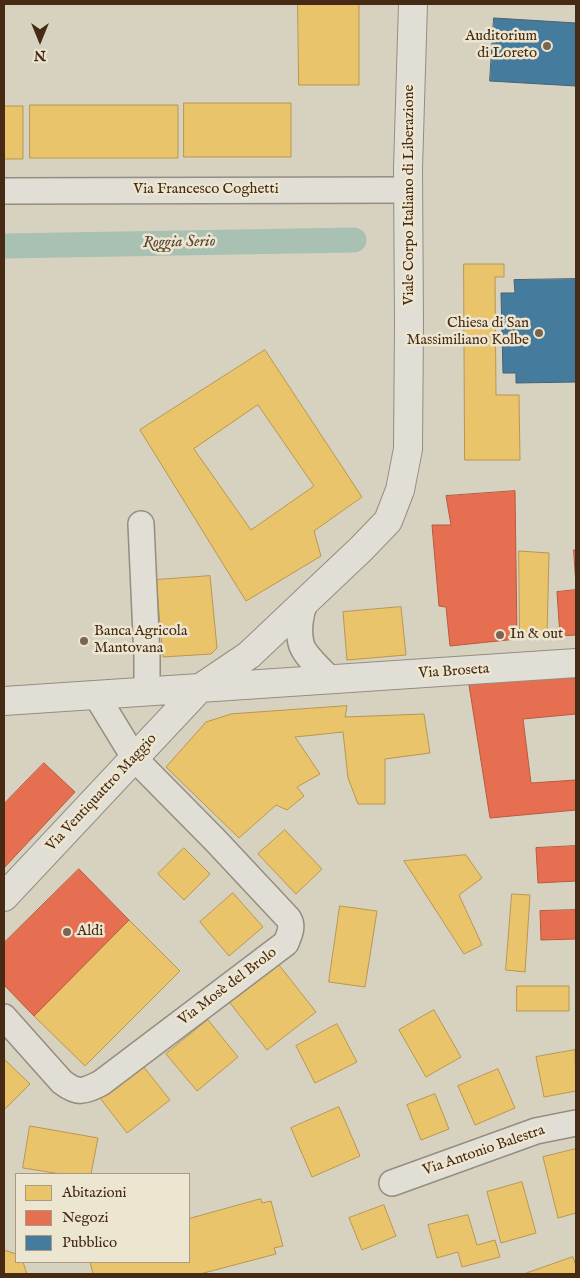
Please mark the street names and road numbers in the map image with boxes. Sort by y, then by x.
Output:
street label: Viale Corpo Italiano di Liberazione [401,85,419,305]
street label: Via Francesco Coghetti [133,181,279,199]
street label: Via Broseta [418,661,490,683]
street label: Via Ventiquattro Maggio [43,730,161,856]
street label: Via Mosè del Brolo [175,944,281,1030]
street label: Via Antonio Balestra [421,1122,547,1180]

